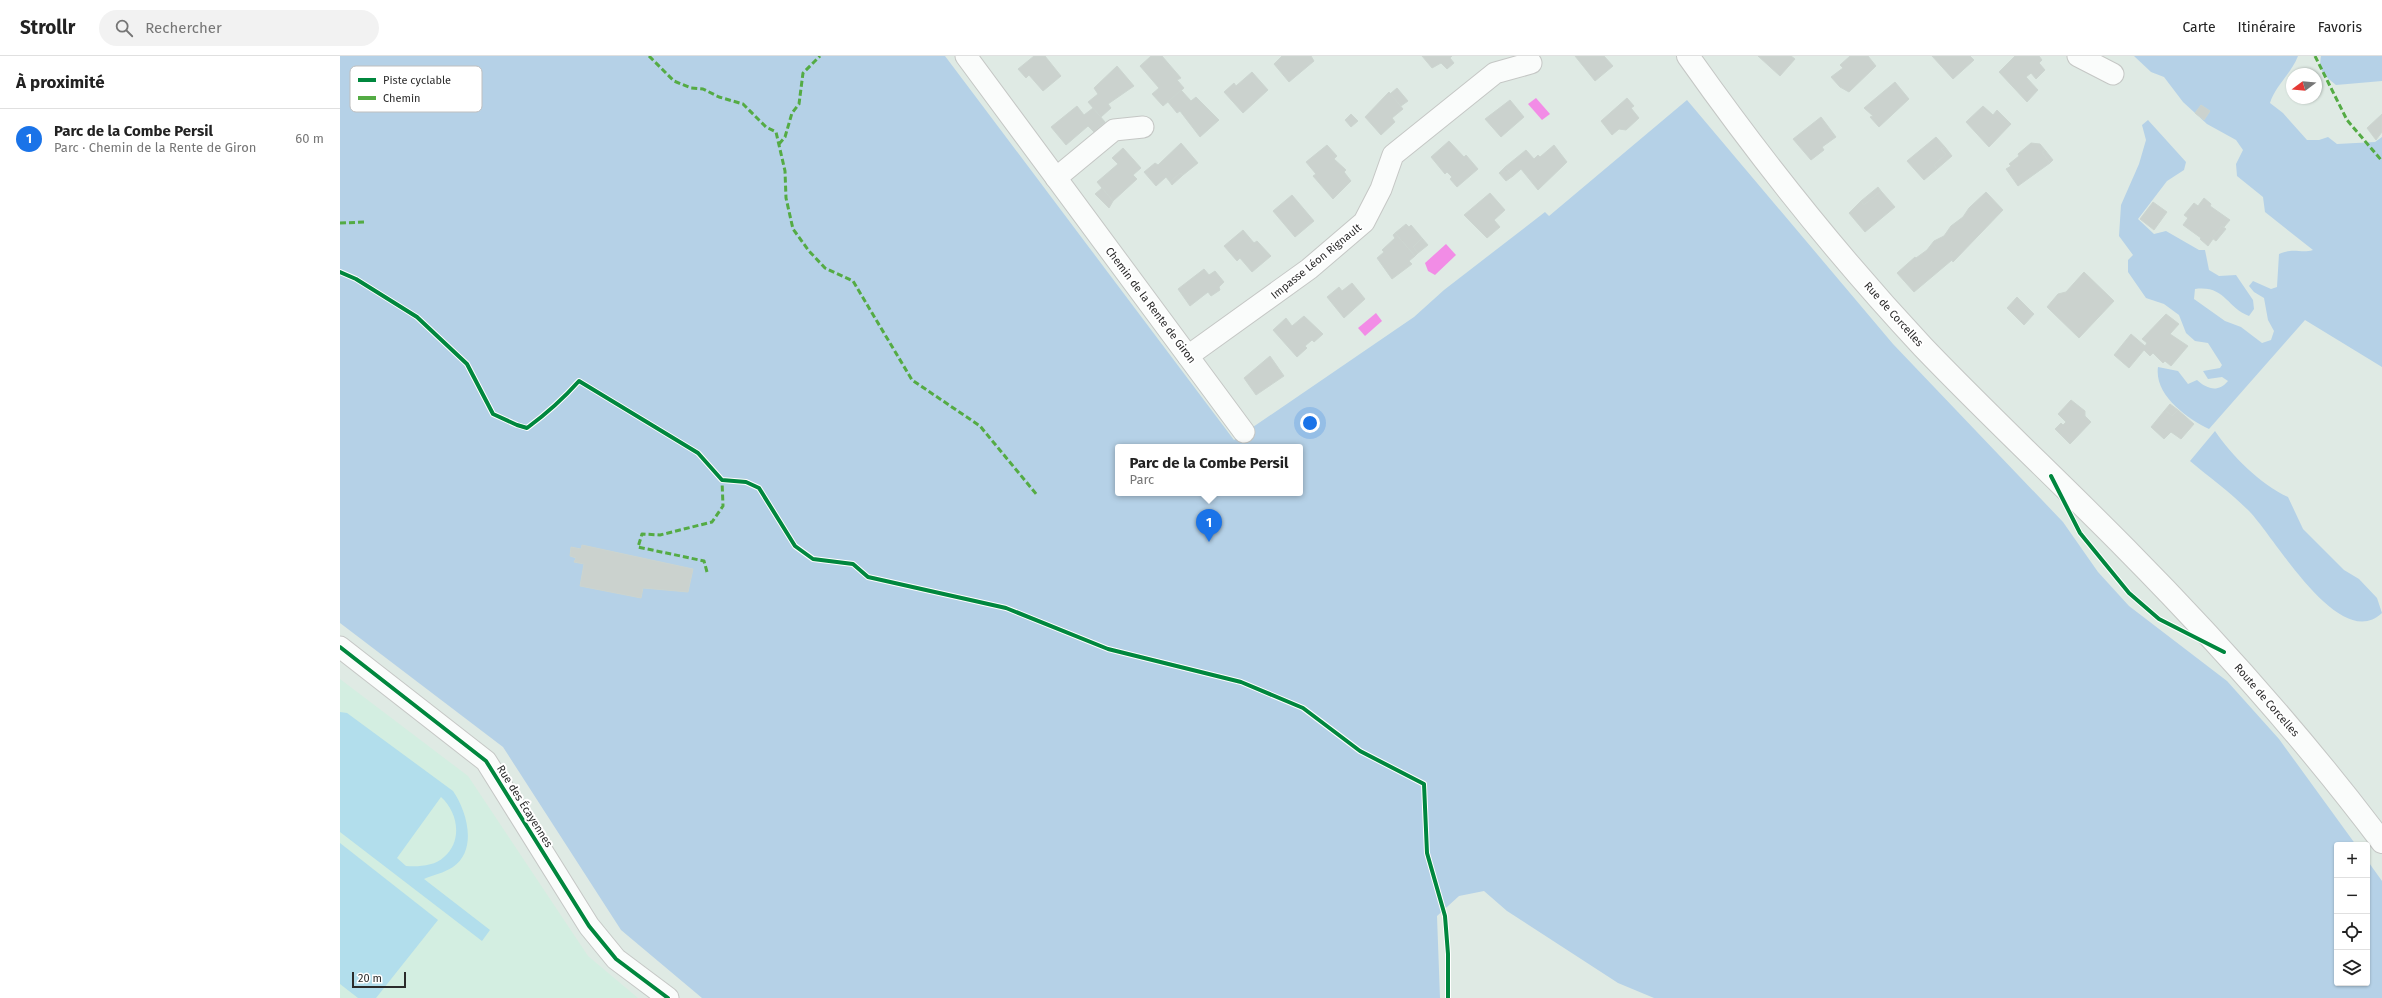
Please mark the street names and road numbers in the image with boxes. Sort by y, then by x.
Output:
street label: Impasse Léon Rignault [1268,221,1364,302]
street label: Chemin de la Rente de Giron [1103,245,1198,366]
street label: Rue de Corcelles [1861,279,1926,349]
street label: Route de Corcelles [2231,661,2302,739]
street label: Rue des Écayennes [494,762,556,850]

